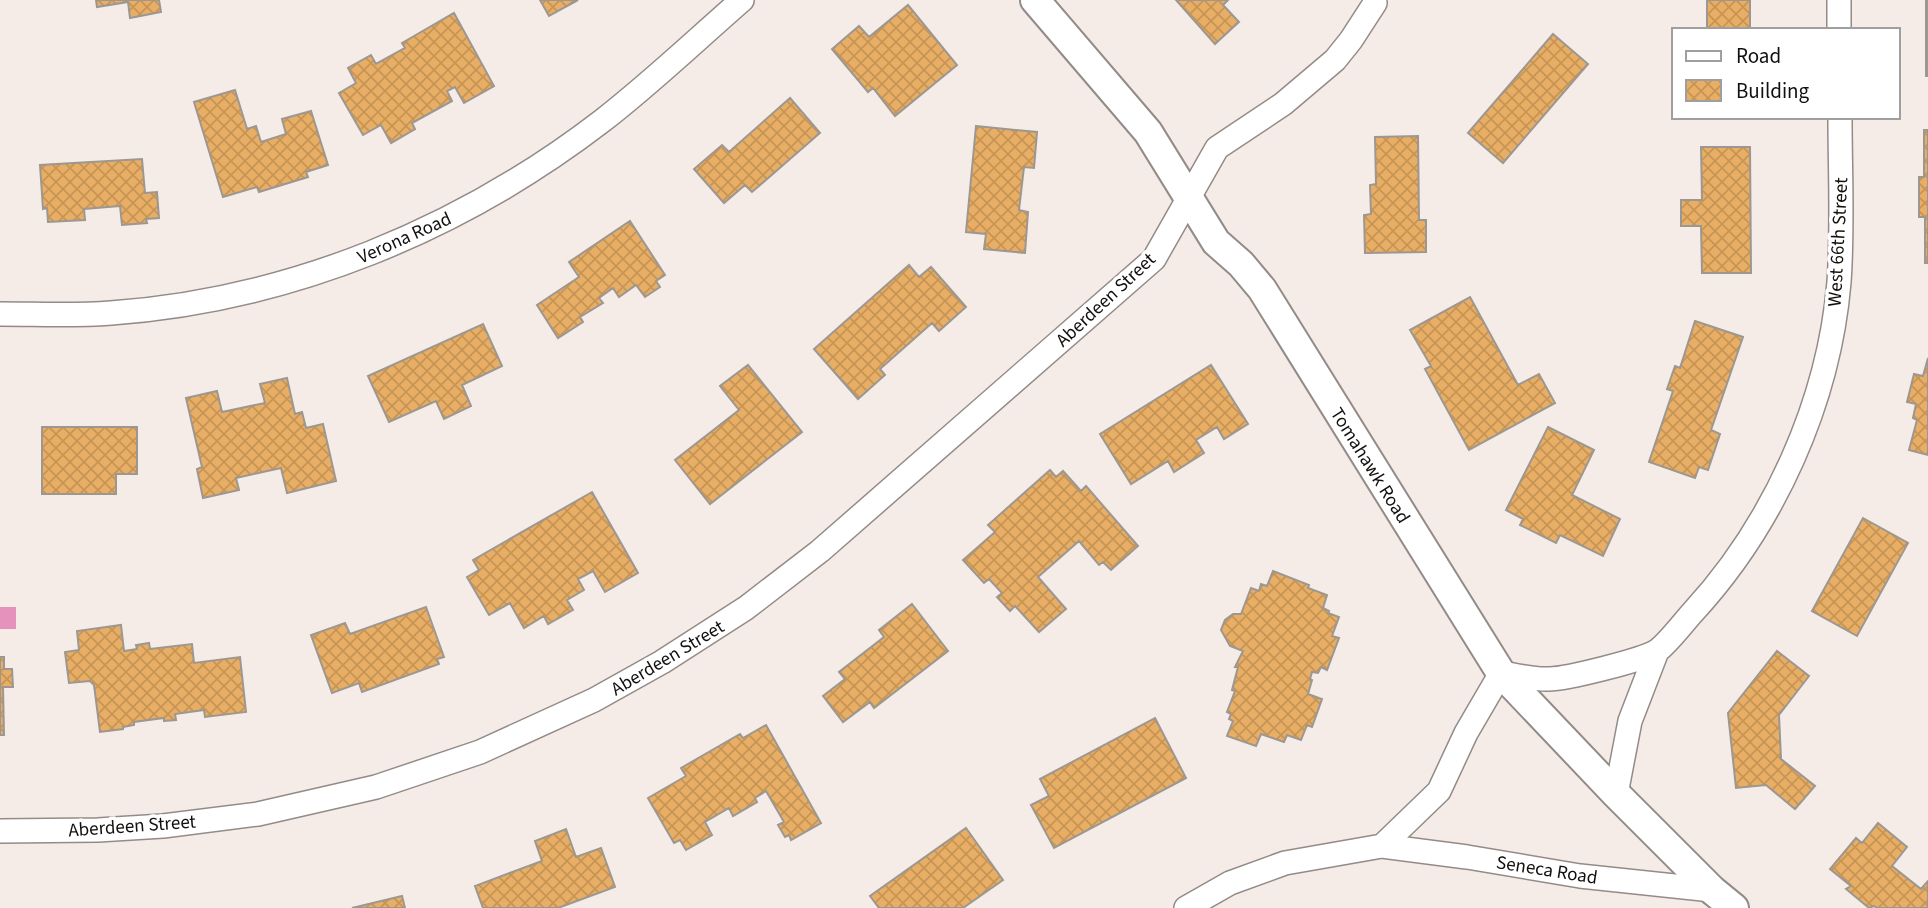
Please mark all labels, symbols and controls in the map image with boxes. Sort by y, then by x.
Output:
legend [1672,28,1900,119]
text: Road [1736,41,1781,71]
text: Building [1736,76,1810,106]
street label: West 66th Street [1822,176,1855,307]
street label: Verona Road [353,206,456,271]
street label: Aberdeen Street [1050,246,1162,354]
street label: Tomahawk Road [1323,403,1416,529]
street label: Aberdeen Street [606,613,730,703]
street label: Aberdeen Street [67,809,197,844]
street label: Seneca Road [1494,849,1599,892]

